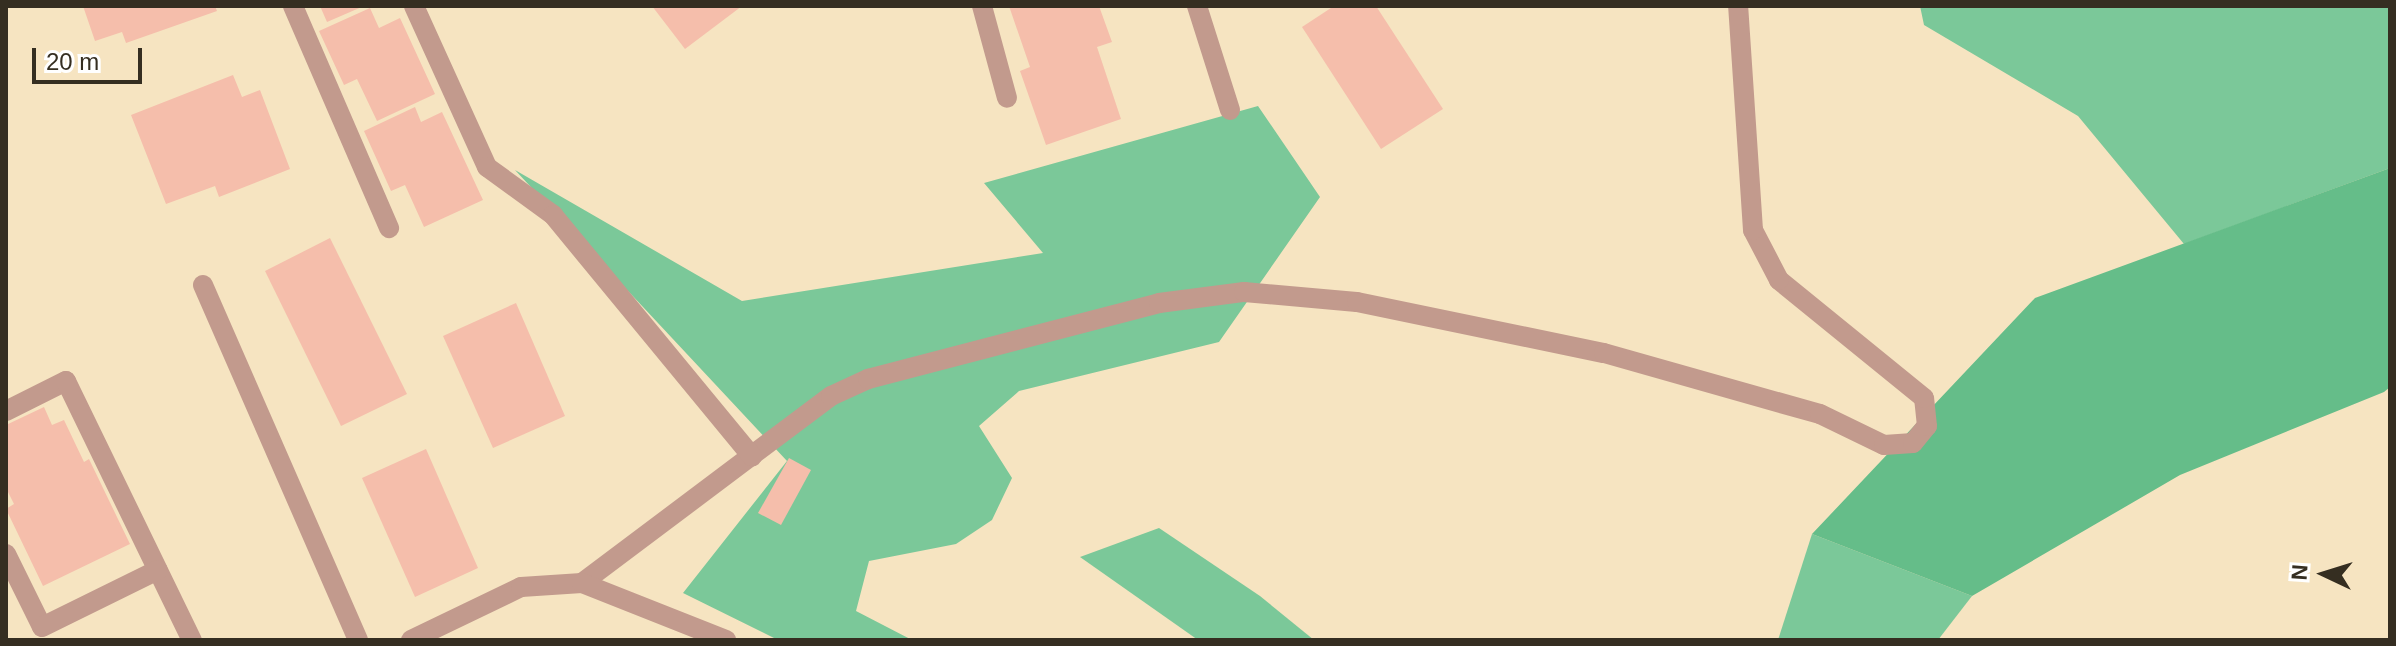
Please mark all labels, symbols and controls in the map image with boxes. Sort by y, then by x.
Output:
scale bar [36,32,146,82]
text: 20 m [46,48,99,75]
north arrow [2284,534,2364,614]
text: N [2287,564,2313,581]

